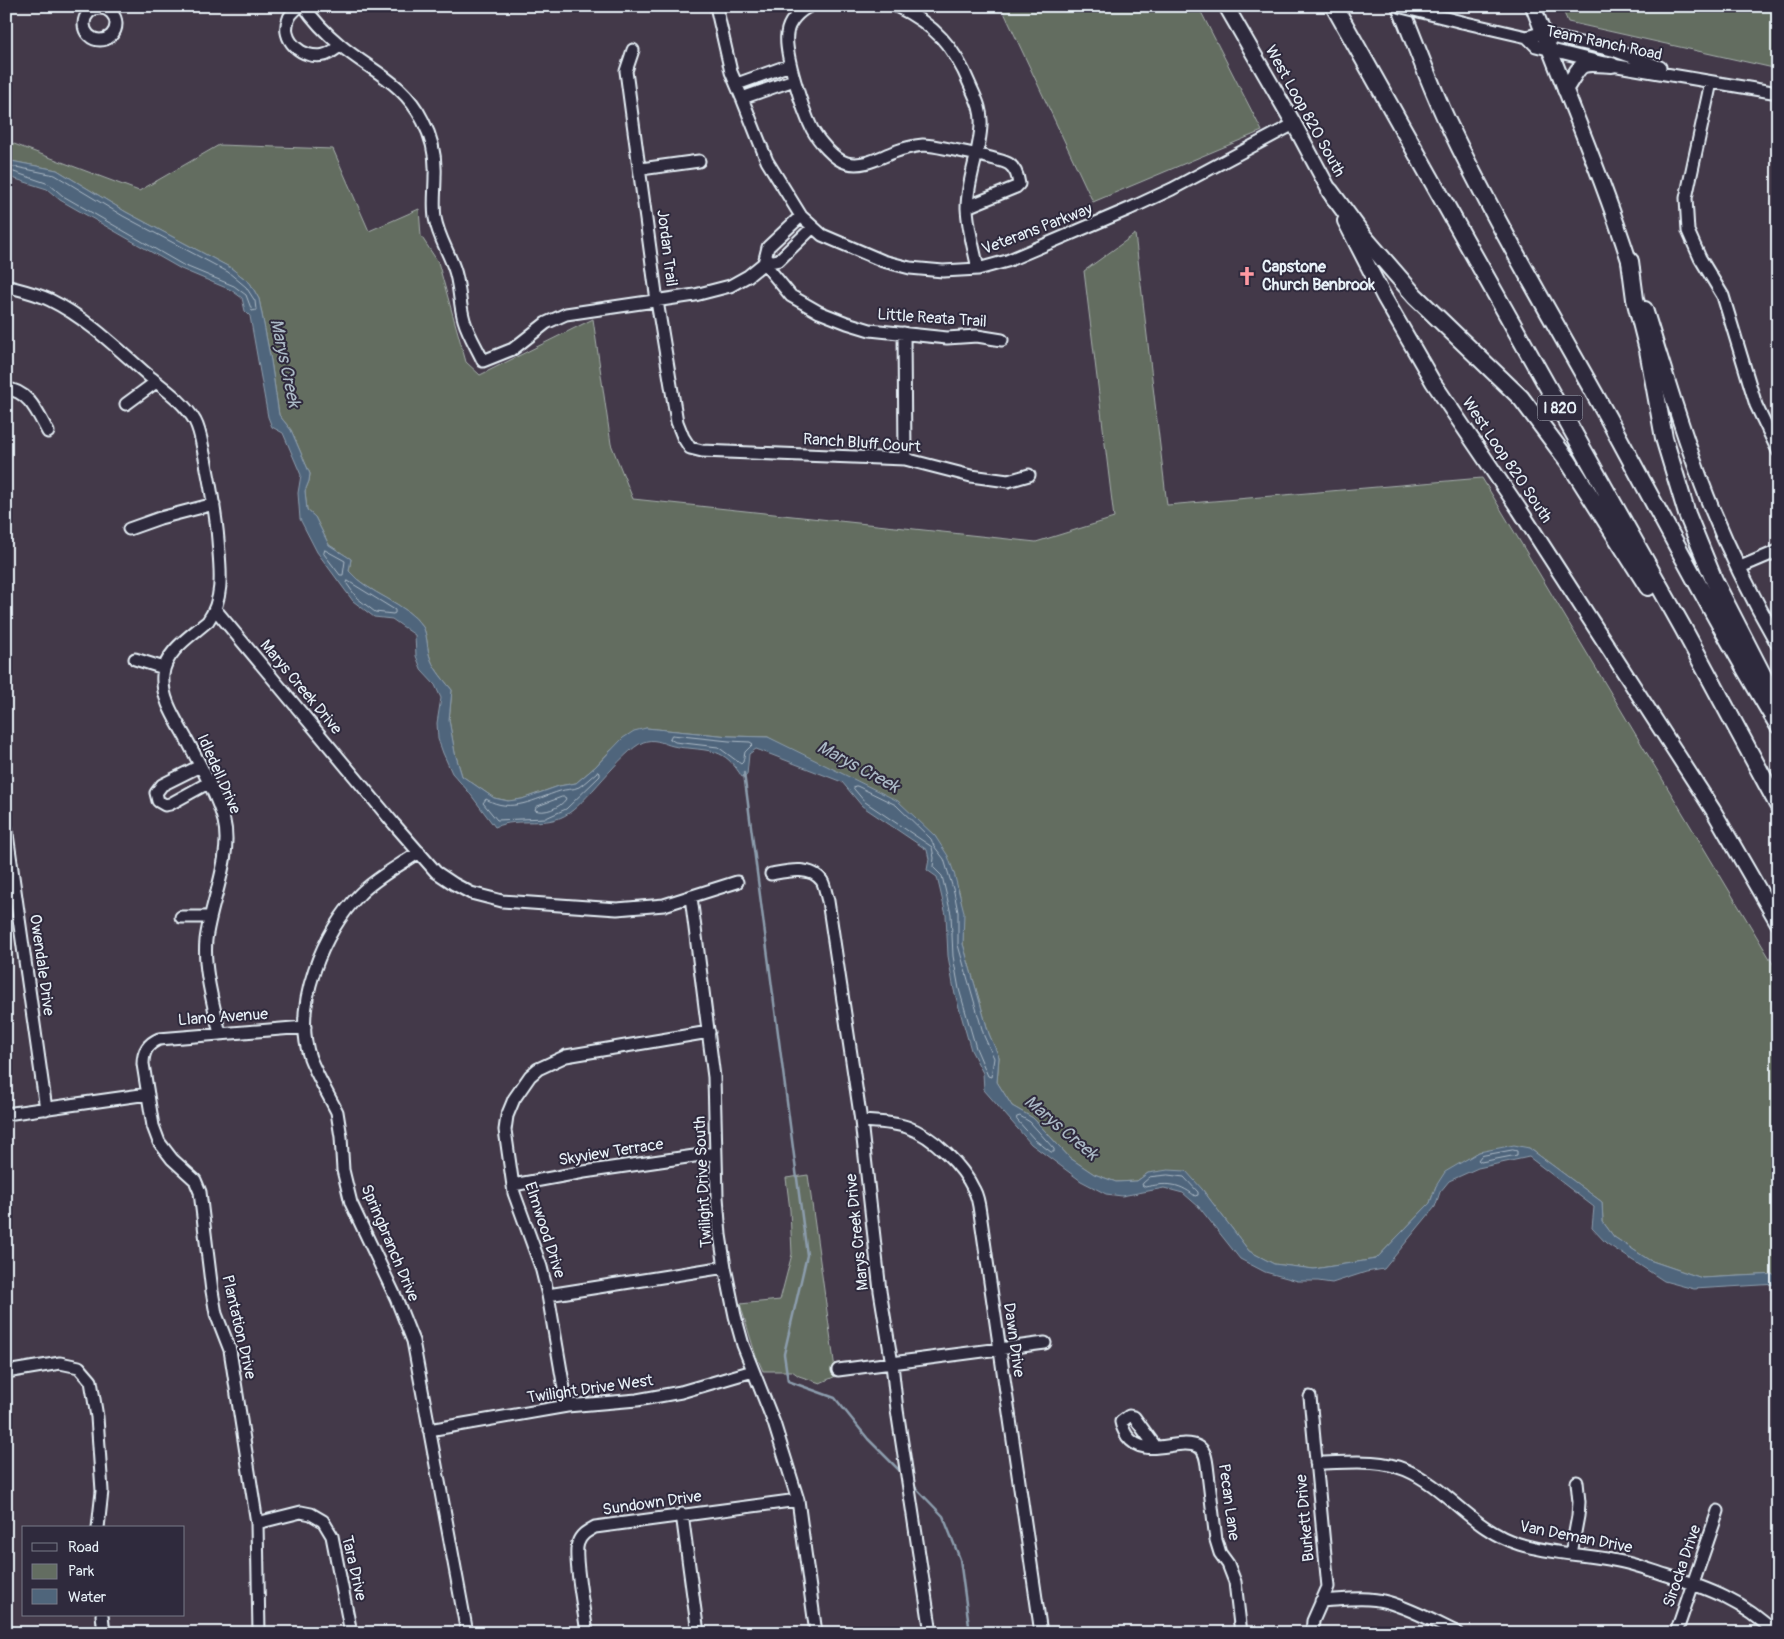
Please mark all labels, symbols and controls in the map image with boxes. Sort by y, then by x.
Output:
street label: Team Ranch Road [1544,21,1664,65]
street label: West Loop 820 South [1261,42,1349,180]
street label: Veterans Parkway [979,199,1095,259]
street label: Jordan Trail [652,208,682,288]
place label: Capstone Church Benbrook [1262,257,1375,295]
church icon: Capstone Church Benbrook [1236,265,1258,287]
street label: Little Reata Trail [877,304,987,332]
water label: Marys Creek [264,317,306,411]
street label: West Loop 820 South [1458,393,1556,527]
road number: I 820 [1538,396,1582,420]
street label: Ranch Bluff Court [802,429,922,457]
street label: Marys Creek Drive [256,636,346,739]
street label: Idledell Drive [193,731,246,817]
water label: Marys Creek [813,736,904,799]
street label: Owendale Drive [25,913,59,1017]
street label: Llano Avenue [177,1004,269,1030]
water label: Marys Creek [1019,1090,1104,1167]
street label: Twilight Drive South [690,1116,716,1248]
street label: Skyview Terrace [557,1134,665,1170]
street label: Marys Creek Drive [841,1172,873,1291]
street label: Elmwood Drive [520,1179,570,1281]
street label: Springbranch Drive [356,1181,424,1305]
street label: Plantation Drive [217,1273,261,1381]
street label: Dawn Drive [999,1301,1029,1379]
street label: Twilight Drive West [526,1370,655,1408]
street label: Pecan Lane [1214,1462,1244,1542]
street label: Burkett Drive [1291,1473,1319,1563]
street label: Sundown Drive [601,1486,703,1520]
street label: Van Deman Drive [1518,1516,1634,1558]
street label: Sirocka Drive [1659,1522,1705,1610]
legend [22,1526,185,1616]
street label: Tara Drive [337,1534,371,1603]
text: Road [68,1538,99,1557]
text: Park [68,1562,95,1581]
text: Water [68,1588,107,1607]

